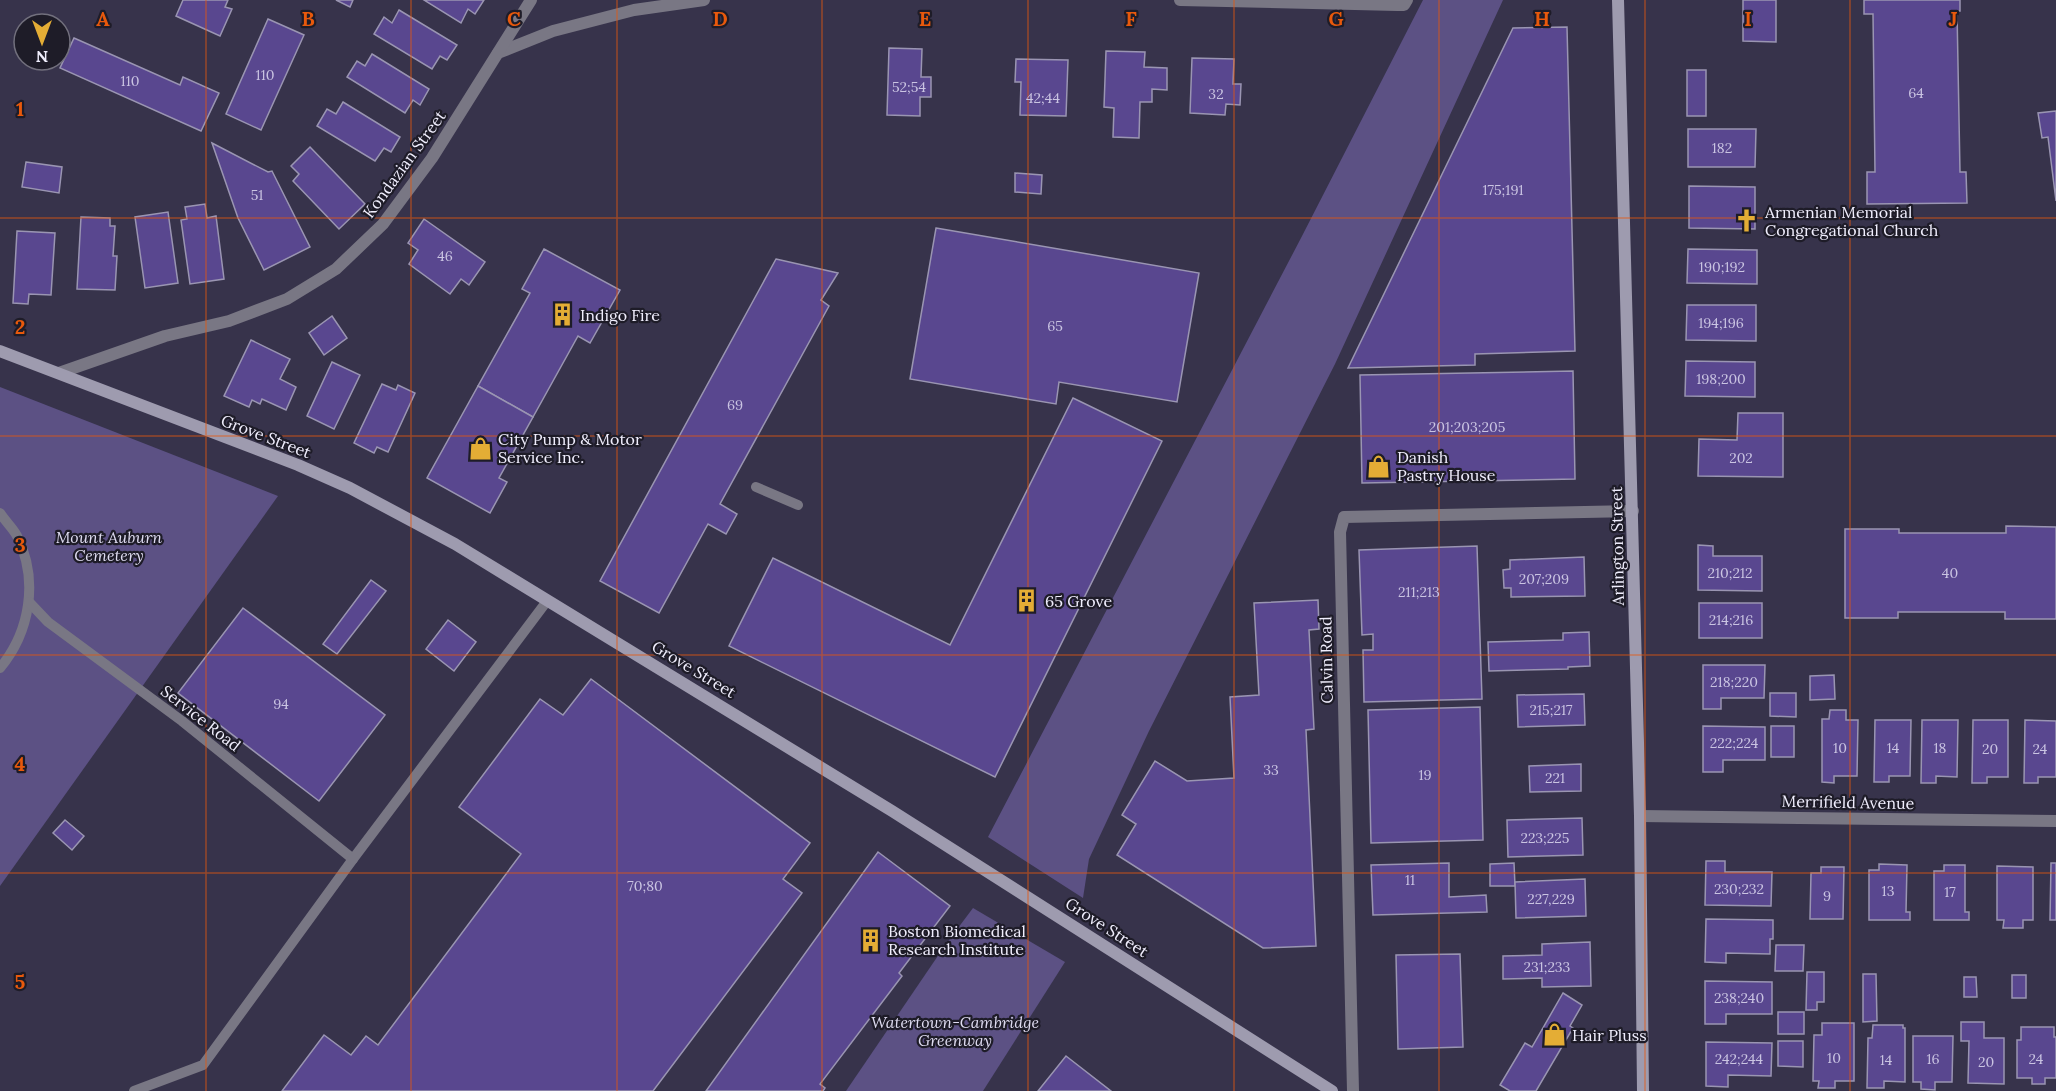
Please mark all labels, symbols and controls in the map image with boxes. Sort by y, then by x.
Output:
text: A [96,6,110,31]
text: B [301,6,315,31]
text: C [507,6,521,31]
text: D [712,6,728,31]
text: E [919,6,931,31]
text: F [1125,6,1137,31]
text: G [1328,6,1344,31]
text: H [1534,6,1550,31]
text: I [1744,6,1752,31]
text: J [1948,6,1958,31]
north arrow [12,12,72,72]
text: N [36,47,48,67]
house number: 110 [256,66,274,84]
house number: 110 [121,72,139,90]
house number: 52;54 [892,78,926,96]
house number: 64 [1908,84,1924,102]
house number: 32 [1208,85,1224,103]
house number: 42;44 [1026,89,1060,107]
text: 1 [16,96,24,121]
street label: Kondazian Street [358,106,450,222]
house number: 182 [1712,139,1732,157]
house number: 175;191 [1482,181,1524,199]
house number: 51 [251,186,263,204]
place label: Armenian Memorial Congregational Church [1764,202,1939,240]
church icon: Armenian Memorial Congregational Church [1734,208,1760,234]
house number: 46 [437,247,453,265]
house number: 190;192 [1699,258,1745,276]
building icon: Indigo Fire [549,302,575,328]
place label: Indigo Fire [580,305,660,325]
text: 2 [15,314,25,339]
house number: 194;196 [1698,314,1744,332]
house number: 65 [1047,317,1063,335]
house number: 198;200 [1696,370,1746,388]
house number: 69 [727,396,743,414]
street label: Grove Street [218,410,314,463]
house number: 201;203;205 [1429,418,1505,436]
place label: City Pump & Motor Service Inc. [498,429,642,467]
shop icon: City Pump & Motor Service Inc. [467,435,493,461]
place label: Danish Pastry House [1397,447,1496,485]
house number: 202 [1729,449,1753,467]
shop icon: Danish Pastry House [1366,453,1392,479]
street label: Arlington Street [1606,485,1628,607]
park label: Mount Auburn Cemetery [56,527,162,565]
text: 3 [14,532,26,557]
house number: 210;212 [1707,564,1753,582]
house number: 40 [1942,564,1958,582]
house number: 207;209 [1519,570,1569,588]
house number: 211;213 [1398,583,1440,601]
building icon: 65 Grove [1014,588,1040,614]
place label: 65 Grove [1045,591,1112,611]
house number: 214;216 [1709,611,1753,629]
street label: Calvin Road [1315,616,1337,704]
street label: Grove Street [648,636,740,702]
house number: 218;220 [1710,673,1758,691]
street label: Service Road [157,681,245,756]
house number: 94 [273,695,289,713]
house number: 215;217 [1530,701,1573,719]
house number: 222;224 [1710,734,1759,752]
house number: 10 [1833,739,1847,757]
house number: 14 [1887,739,1900,757]
house number: 18 [1934,739,1947,757]
house number: 20 [1982,740,1998,758]
house number: 24 [2033,740,2048,758]
text: 4 [15,751,26,776]
house number: 33 [1263,761,1279,779]
house number: 19 [1418,766,1432,784]
house number: 221 [1545,769,1565,787]
street label: Merrifield Avenue [1781,791,1915,813]
house number: 223;225 [1521,829,1569,847]
house number: 11 [1405,871,1415,889]
house number: 70;80 [627,877,663,895]
house number: 230;232 [1714,880,1764,898]
house number: 13 [1882,882,1895,900]
house number: 17 [1944,883,1956,901]
house number: 9 [1823,887,1831,905]
house number: 227,229 [1527,890,1575,908]
street label: Grove Street [1062,893,1153,962]
place label: Boston Biomedical Research Institute [888,921,1026,959]
building icon: Boston Biomedical Research Institute [857,927,883,953]
house number: 231;233 [1524,958,1571,976]
text: 5 [15,969,26,994]
house number: 238;240 [1714,989,1764,1007]
park label: Watertown-Cambridge Greenway [871,1012,1039,1050]
shop icon: Hair Pluss [1541,1022,1567,1048]
place label: Hair Pluss [1572,1025,1647,1045]
house number: 10 [1827,1049,1841,1067]
house number: 242;244 [1715,1050,1764,1068]
house number: 16 [1926,1050,1940,1068]
house number: 24 [2029,1050,2044,1068]
house number: 14 [1880,1051,1893,1069]
house number: 20 [1978,1053,1994,1071]

